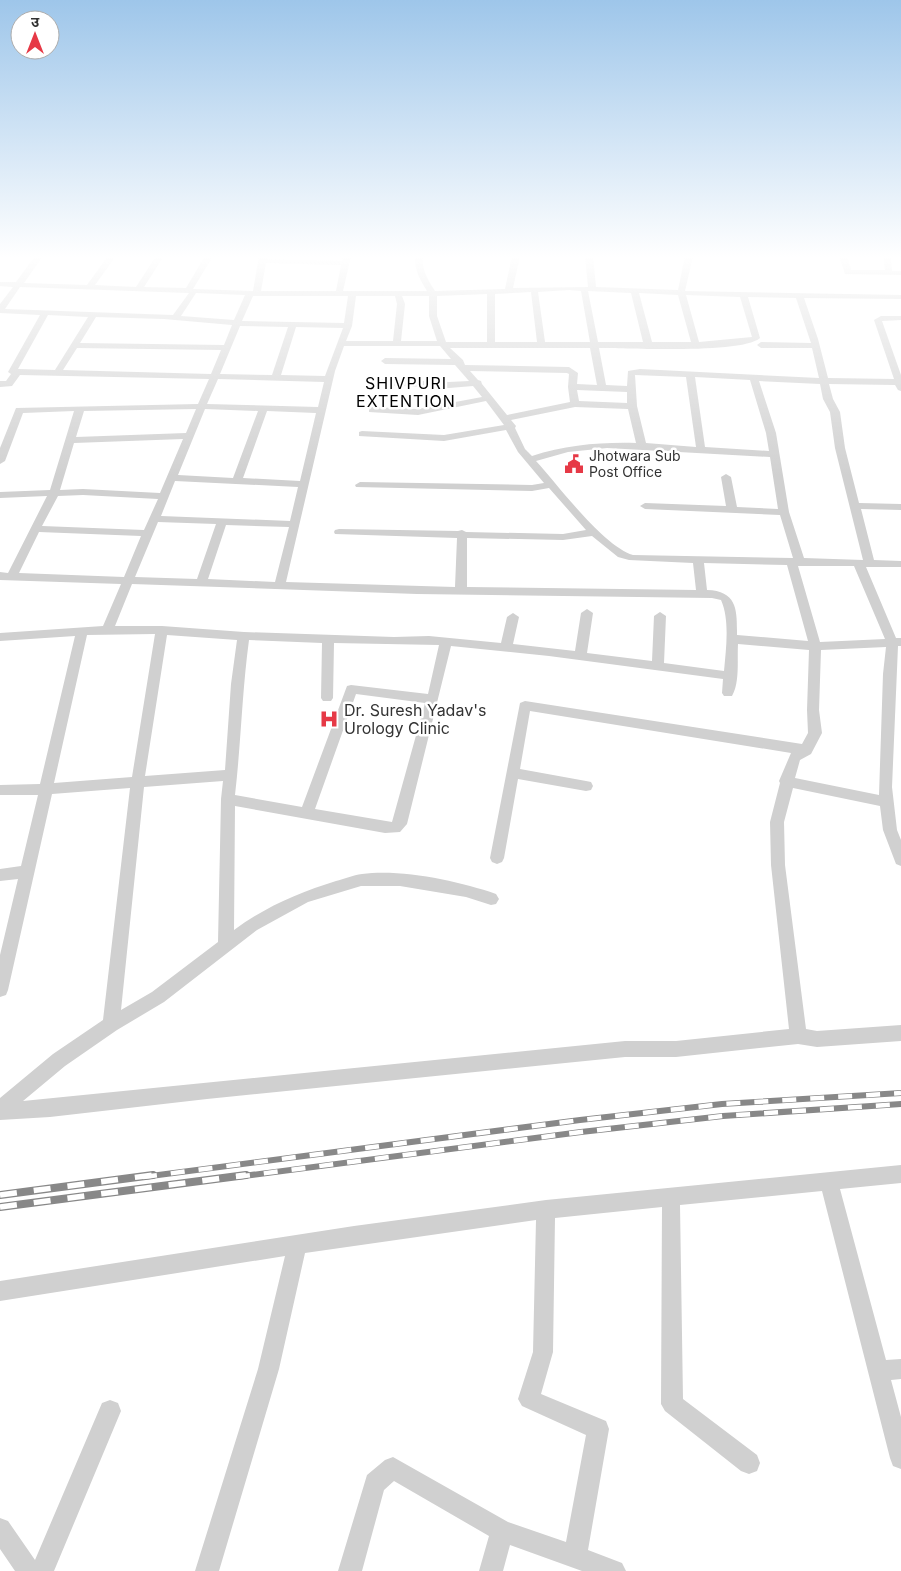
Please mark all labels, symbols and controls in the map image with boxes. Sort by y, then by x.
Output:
north arrow [10,10,60,60]
text: उ [31,13,40,30]
district label: SHIVPURI EXTENTION [356,373,456,411]
place label: Jhotwara Sub Post Office [589,447,681,480]
public building icon: Jhotwara Sub Post Office [563,453,585,475]
place label: Dr. Suresh Yadav's Urology Clinic [344,700,486,738]
hospital icon: Dr. Suresh Yadav's Urology Clinic [318,708,340,730]

